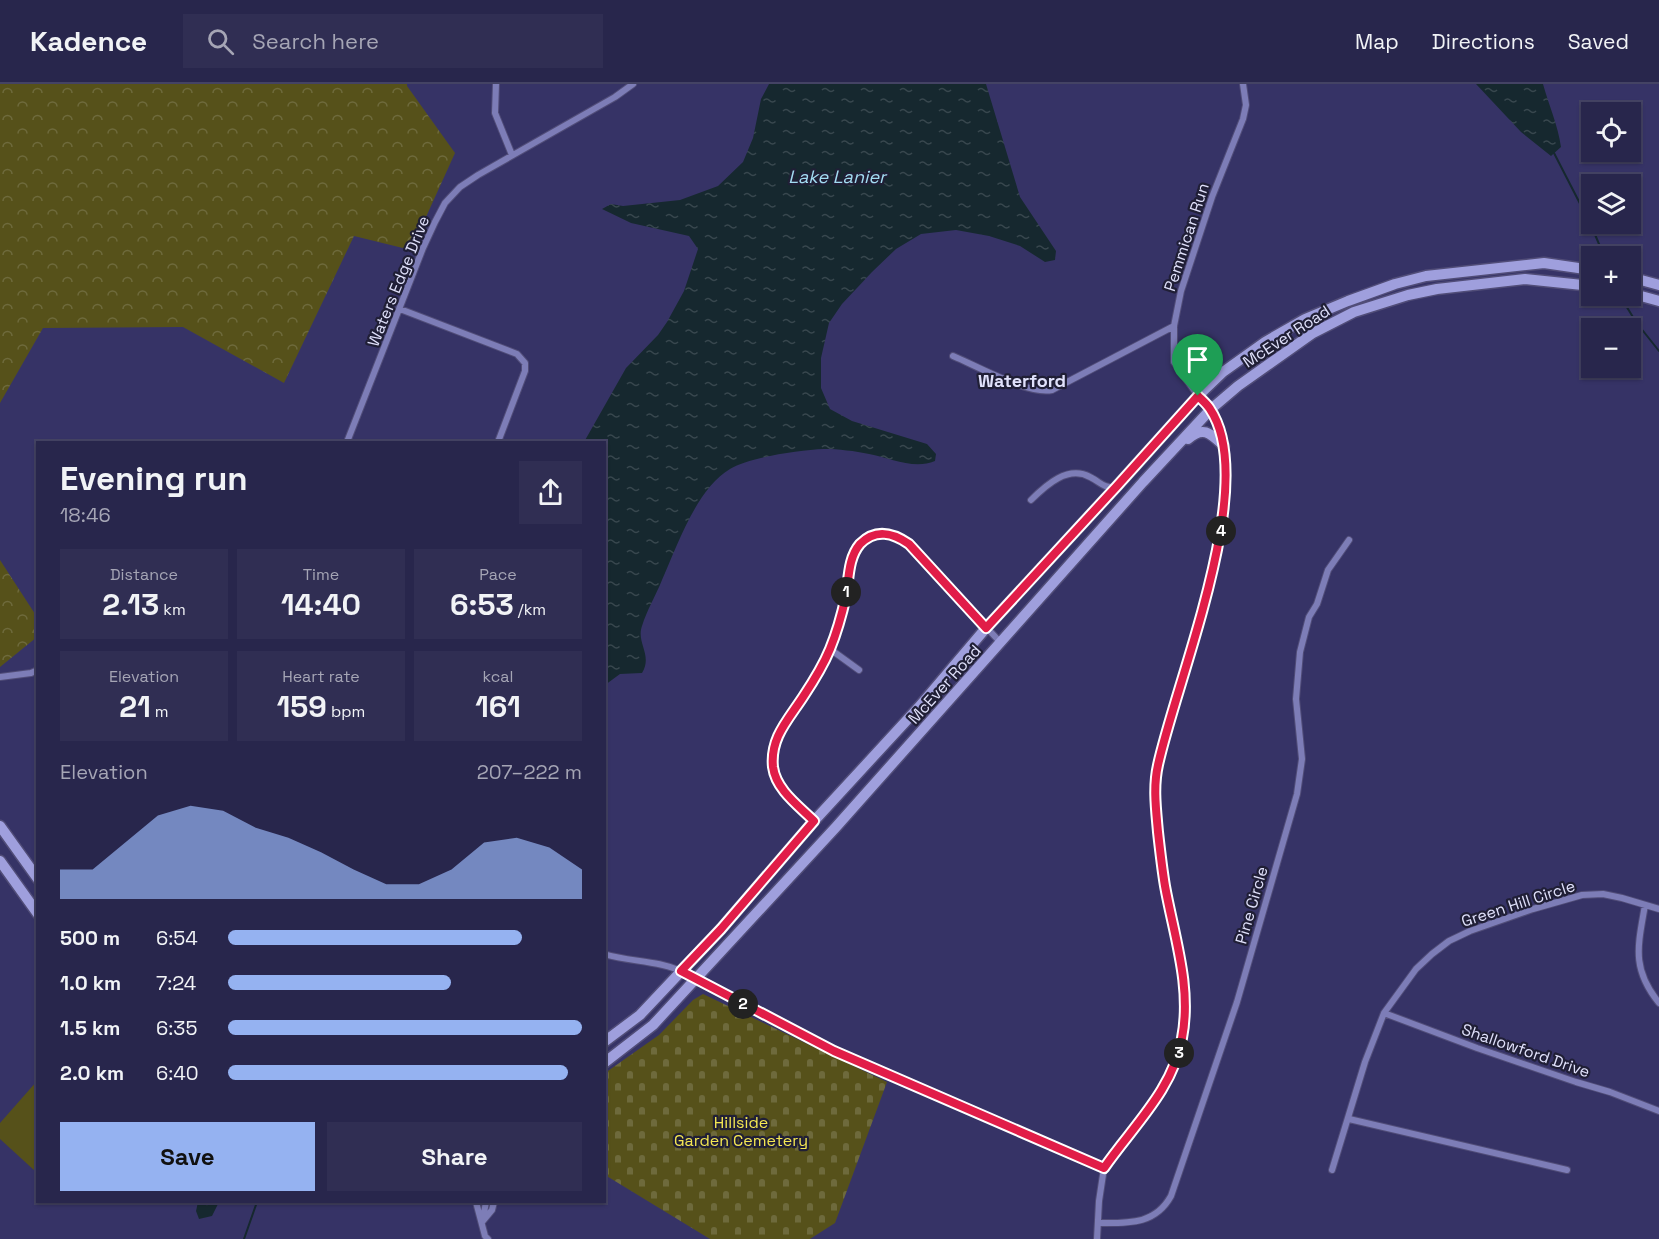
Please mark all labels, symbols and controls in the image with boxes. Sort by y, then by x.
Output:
search box [183,14,603,68]
text: Kadence [30,23,147,59]
icon: search [204,25,237,58]
text: Search here [252,27,379,55]
text: Map [1355,28,1399,55]
text: Directions [1432,28,1535,55]
text: Saved [1568,28,1629,55]
map controls [1581,102,1641,378]
button: locate [1581,102,1641,162]
water label: Lake Lanier [788,165,888,188]
button: layers [1581,174,1641,234]
street label: Pemmican Run [1159,180,1214,294]
street label: Waters Edge Drive [363,213,434,350]
button: + [1581,246,1641,306]
street label: McEver Road [1239,300,1334,372]
button: − [1581,318,1641,378]
pin [1172,334,1223,396]
icon: arrive [1181,343,1214,376]
district label: Waterford [978,369,1066,392]
text: Evening run [60,458,248,500]
button: share [519,461,582,524]
text: 18:46 [60,502,111,528]
pin: 4 [1206,516,1236,546]
text: 4 [1216,520,1226,541]
text: Distance [110,564,178,585]
text: Time [303,564,339,585]
text: Pace [479,564,517,585]
pin: 1 [831,577,861,607]
text: 1 [842,581,850,602]
text: 2.13 [102,585,159,624]
text: 14:40 [281,585,361,624]
text: 6:53 [450,585,514,624]
text: km [159,599,186,620]
text: /km [514,599,546,620]
street label: McEver Road [903,640,986,728]
text: Elevation [109,666,179,687]
text: Heart rate [282,666,360,687]
text: kcal [483,666,513,687]
text: 21 [119,687,151,726]
text: 159 [277,687,327,726]
text: 161 [475,687,521,726]
text: m [151,701,169,722]
text: bpm [327,701,365,722]
text: Elevation [60,759,148,785]
text: 207–222 m [477,759,582,785]
street label: Pine Circle [1230,864,1273,946]
street label: Green Hill Circle [1459,875,1578,932]
text: 500 m [60,925,120,951]
text: 6:54 [156,925,198,951]
text: 1.0 km [60,970,121,996]
text: 7:24 [156,970,196,996]
pin: 2 [728,989,758,1019]
text: 2 [738,993,748,1014]
text: 1.5 km [60,1015,120,1041]
text: 6:35 [156,1015,197,1041]
street label: Shallowford Drive [1459,1019,1593,1082]
pin: 3 [1164,1038,1194,1068]
text: 3 [1174,1042,1184,1063]
text: 2.0 km [60,1060,124,1086]
text: 6:40 [156,1060,199,1086]
park label: Hillside Garden Cemetery [674,1112,808,1151]
button: Save [60,1122,315,1191]
button: Share [327,1122,582,1191]

